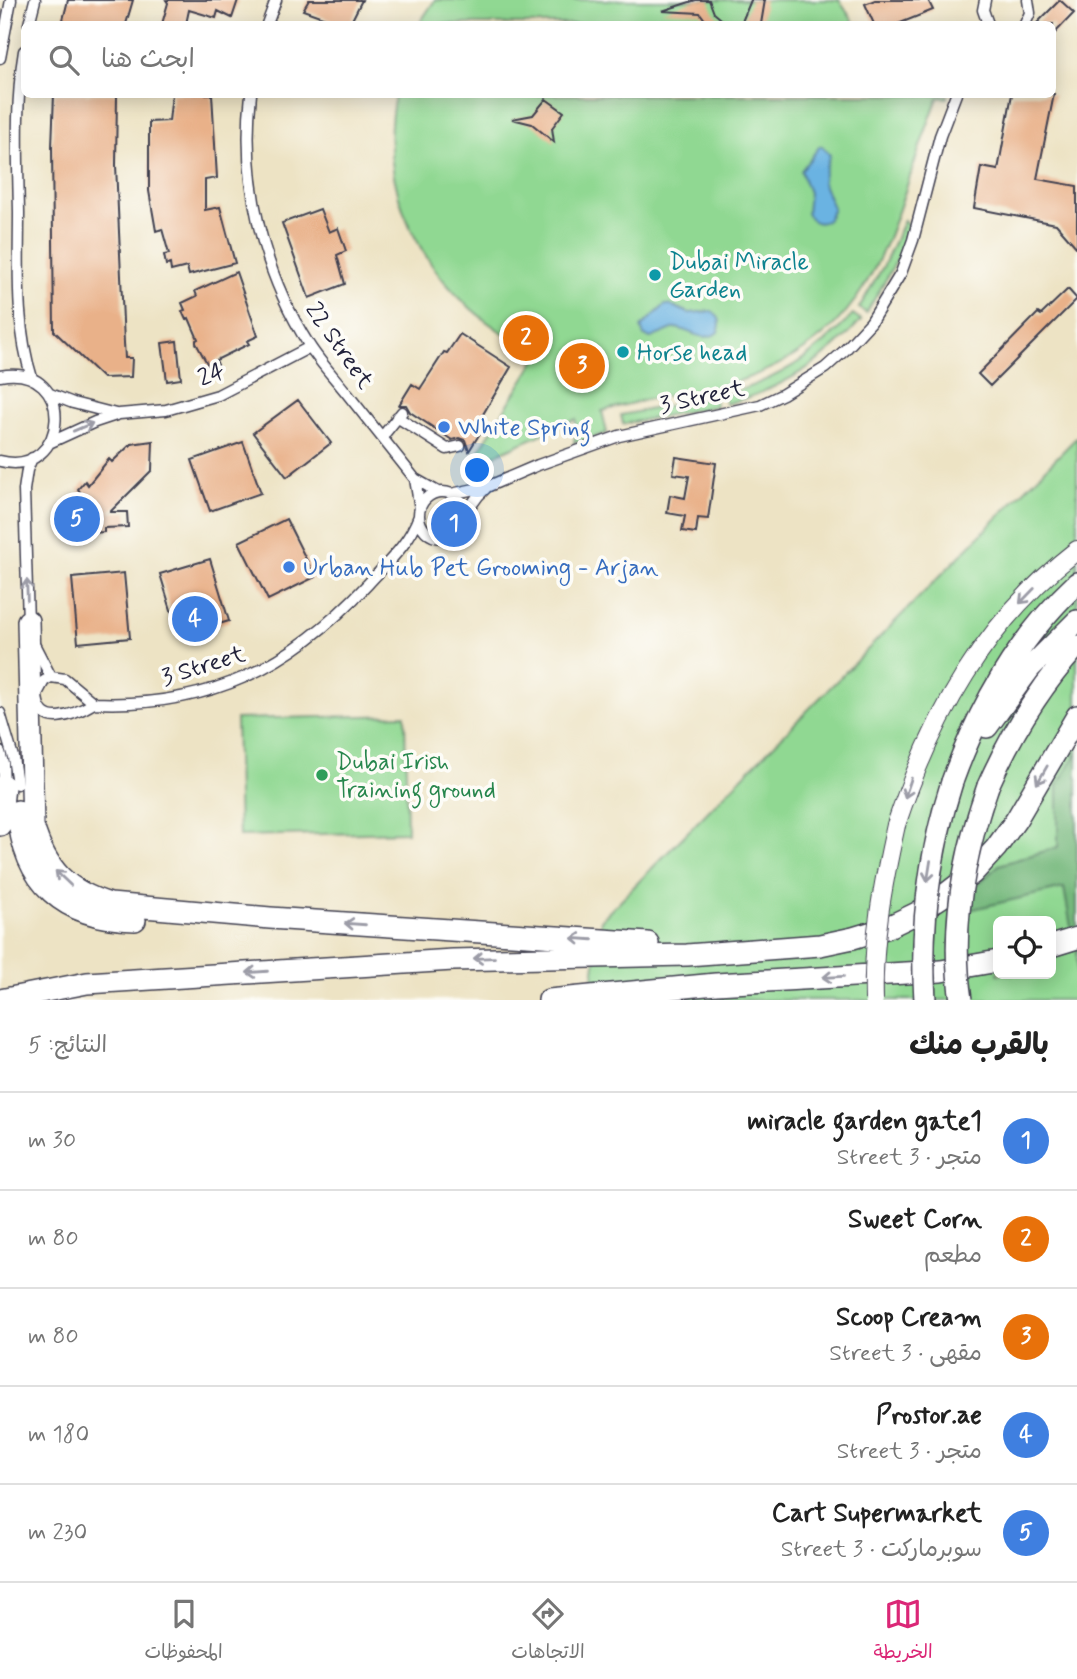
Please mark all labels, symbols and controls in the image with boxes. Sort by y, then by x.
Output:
search box [21,21,1056,98]
icon: search [45,41,83,79]
text: ابحث هنا [101,43,195,77]
place label: Dubai Miracle Garden [669,247,809,306]
marker: Dubai Miracle Garden [647,267,663,283]
street label: 22 Street [298,296,380,396]
pin: 2 [503,312,549,364]
place label: Horse head [637,338,747,369]
pin: 3 [559,340,605,392]
marker: Horse head [615,344,631,360]
street label: 24 [194,356,230,395]
street label: 3 Street [657,373,748,422]
place label: White Spring [458,413,591,447]
one-way arrow [72,419,94,432]
marker: White Spring [436,419,452,435]
your location [460,453,494,487]
pin: 5 [54,493,100,545]
pin: 1 [431,498,477,550]
place label: Urban Hub Pet Grooming - Arjan [303,553,659,586]
marker: Urban Hub Pet Grooming - Arjan [281,559,297,575]
one-way arrow [20,578,34,601]
one-way arrow [1018,587,1035,604]
pin: 4 [172,593,218,645]
street label: 3 Street [158,639,249,694]
place label: Dubai Irish Training ground [336,747,496,809]
one-way arrow [1035,764,1048,785]
marker: Dubai Irish Training ground [314,767,330,783]
one-way arrow [901,776,913,798]
one-way arrow [922,860,935,882]
one-way arrow [55,870,72,887]
map controls [993,916,1056,979]
button: locate [993,916,1056,979]
one-way arrow [345,917,367,930]
one-way arrow [571,932,594,945]
one-way arrow [473,952,496,965]
one-way arrow [246,966,269,979]
one-way arrow [822,971,845,984]
text: بالقرب منك [909,1026,1049,1065]
text: النتائج: 5 [28,1031,107,1061]
text: miracle garden gate1 [747,1105,982,1139]
text: 30 m [28,1126,76,1156]
text: 1 [1021,1126,1031,1156]
text: متجر · 3 Street [837,1143,982,1173]
text: Sweet Corn [848,1203,982,1237]
text: 80 m [28,1224,79,1254]
text: 2 [1020,1224,1032,1254]
text: مطعم [924,1241,982,1271]
text: Scoop Cream [836,1301,982,1335]
text: 80 m [28,1322,79,1352]
text: 3 [1021,1322,1031,1352]
text: مقهى · 3 Street [829,1339,982,1369]
text: Prostor.ae [876,1399,982,1433]
text: 180 m [28,1420,89,1450]
text: 4 [1019,1420,1033,1450]
text: متجر · 3 Street [837,1437,982,1467]
text: Cart Supermarket [772,1497,982,1531]
text: 230 m [28,1518,87,1548]
text: 5 [1019,1518,1033,1548]
text: سوبرماركت · 3 Street [781,1535,982,1565]
tab: المحفوظات [144,1595,223,1668]
tab: الاتجاهات [511,1595,585,1668]
tab: الخريطة [873,1595,933,1668]

